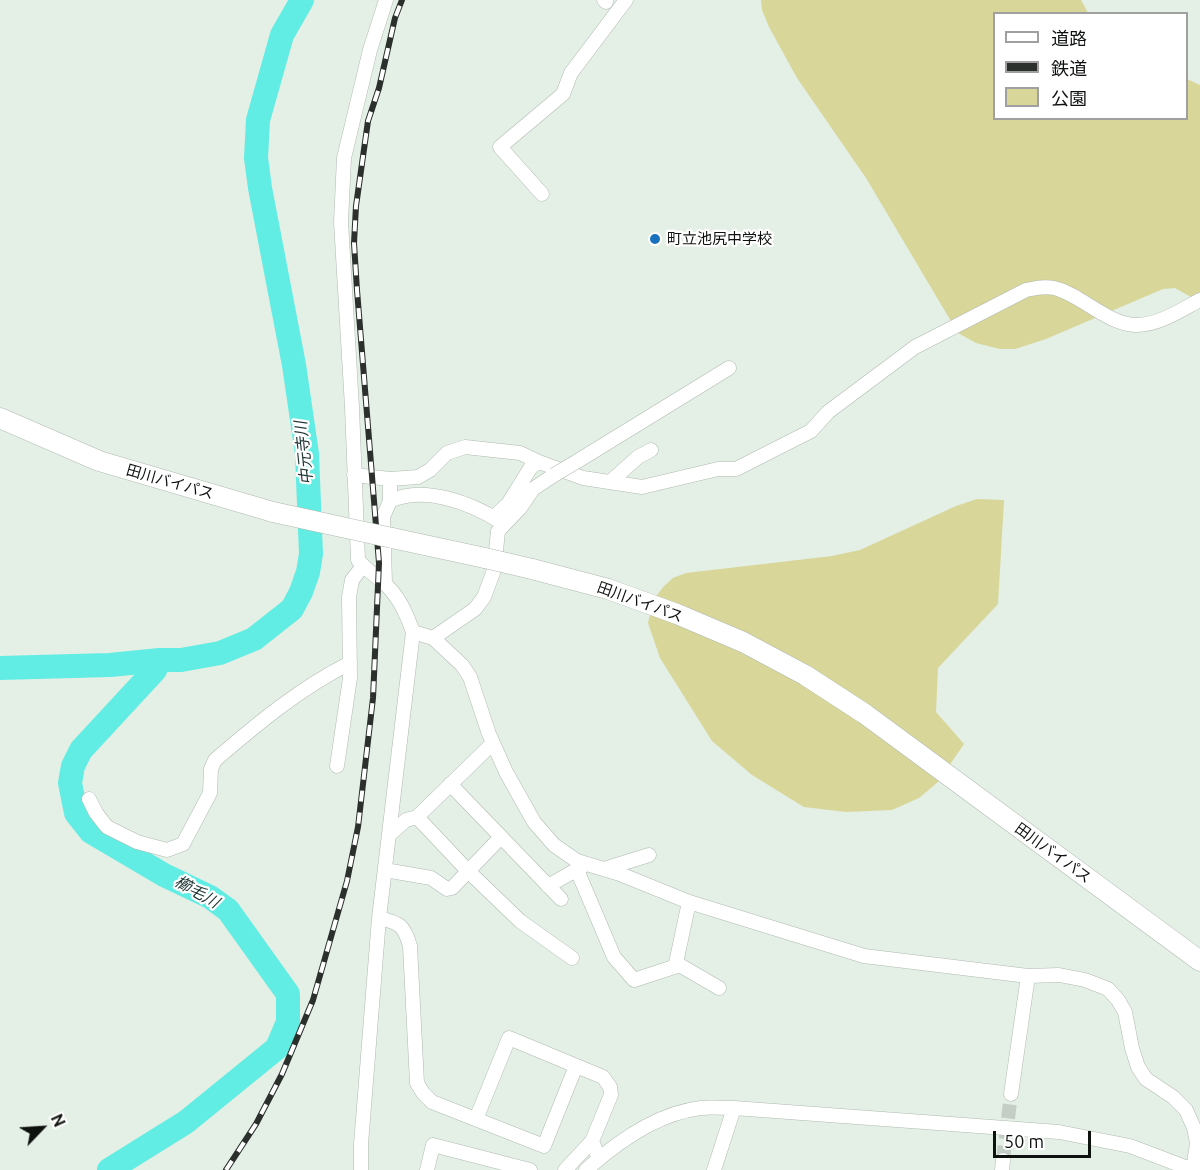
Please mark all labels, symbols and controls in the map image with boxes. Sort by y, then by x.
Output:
legend [993,12,1188,120]
text: 道路 [1051,28,1087,48]
text: 鉄道 [1051,58,1087,78]
text: 公園 [1051,88,1087,108]
place label: 町立池尻中学校 [667,230,772,248]
marker: 町立池尻中学校 [648,232,662,246]
water label: 中元寺川 [291,420,317,486]
street label: 田川バイパス [124,461,216,503]
street label: 田川バイパス [595,578,685,626]
street label: 田川バイパス [1011,819,1095,887]
water label: 櫛毛川 [171,872,223,912]
north arrow [12,1098,72,1158]
text: N [48,1111,69,1130]
scale bar [996,1119,1094,1157]
text: 50 m [1004,1131,1044,1151]

